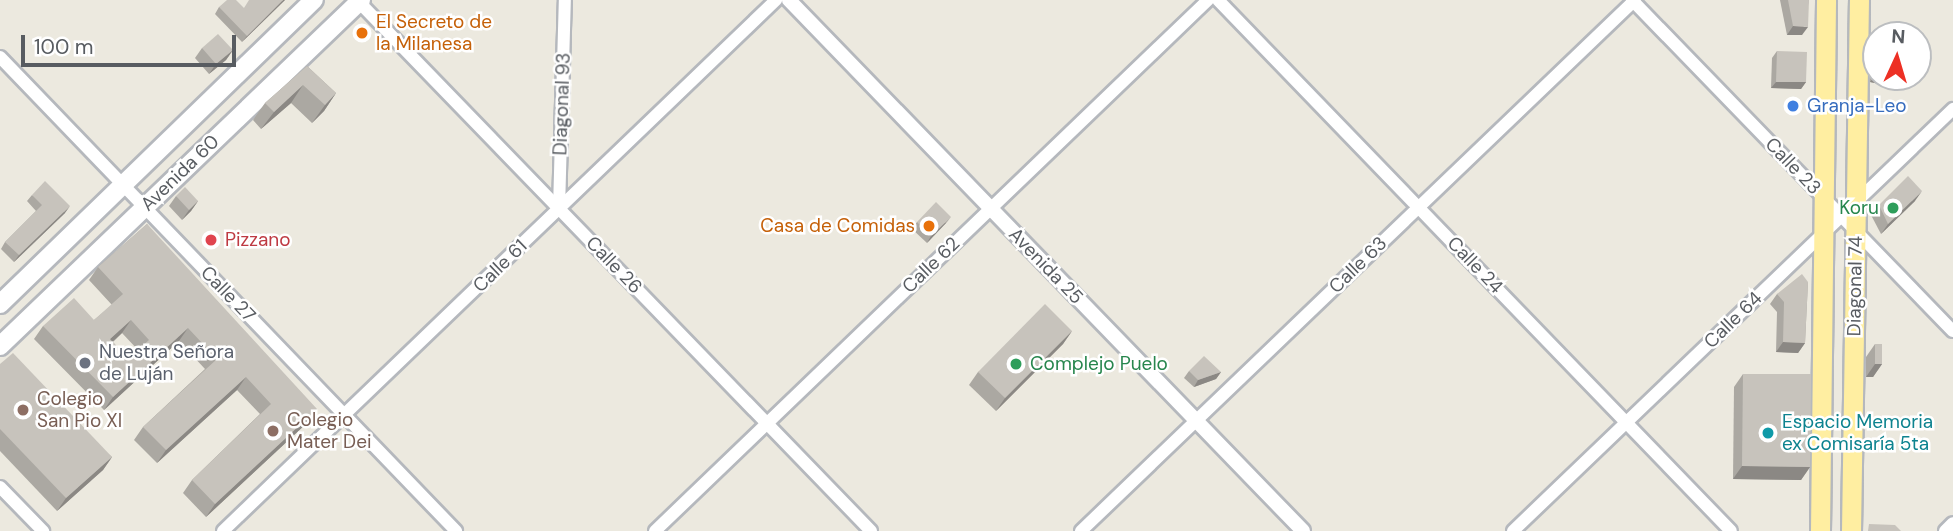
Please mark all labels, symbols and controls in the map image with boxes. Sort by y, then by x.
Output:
place label: El Secreto de la Milanesa [376,11,492,55]
scale bar [24,21,240,65]
north arrow [1862,21,1932,91]
text: N [1891,24,1906,49]
marker: El Secreto de la Milanesa [354,25,370,41]
text: 100 m [34,33,94,61]
street label: Diagonal 93 [549,52,575,156]
place label: Granja-Leo [1807,95,1907,117]
marker: Granja-Leo [1785,98,1801,114]
street label: Avenida 60 [136,130,224,216]
street label: Calle 23 [1760,133,1826,199]
place label: Koru [1839,197,1879,219]
marker: Koru [1885,200,1901,216]
place label: Casa de Comidas [760,215,915,237]
marker: Casa de Comidas [921,218,937,234]
street label: Avenida 25 [1004,223,1088,309]
place label: Pizzano [225,229,290,251]
street label: Calle 26 [581,231,647,299]
marker: Pizzano [203,232,219,248]
street label: Calle 62 [898,232,964,298]
street label: Calle 63 [1324,232,1392,298]
street label: Calle 24 [1442,232,1508,298]
street label: Calle 61 [468,235,532,297]
street label: Diagonal 74 [1843,236,1867,336]
street label: Calle 27 [196,261,260,327]
street label: Calle 64 [1699,287,1767,353]
place label: Nuestra Señora de Luján [99,341,234,385]
place label: Complejo Puelo [1030,353,1168,375]
marker: Nuestra Señora de Luján [77,355,93,371]
marker: Complejo Puelo [1008,356,1024,372]
place label: Colegio San Pio XI [37,388,122,432]
marker: Colegio San Pio XI [15,402,31,418]
place label: Colegio Mater Dei [287,409,372,453]
place label: Espacio Memoria ex Comisaría 5ta [1782,411,1933,455]
marker: Colegio Mater Dei [265,423,281,439]
marker: Espacio Memoria ex Comisaría 5ta [1760,425,1776,441]

